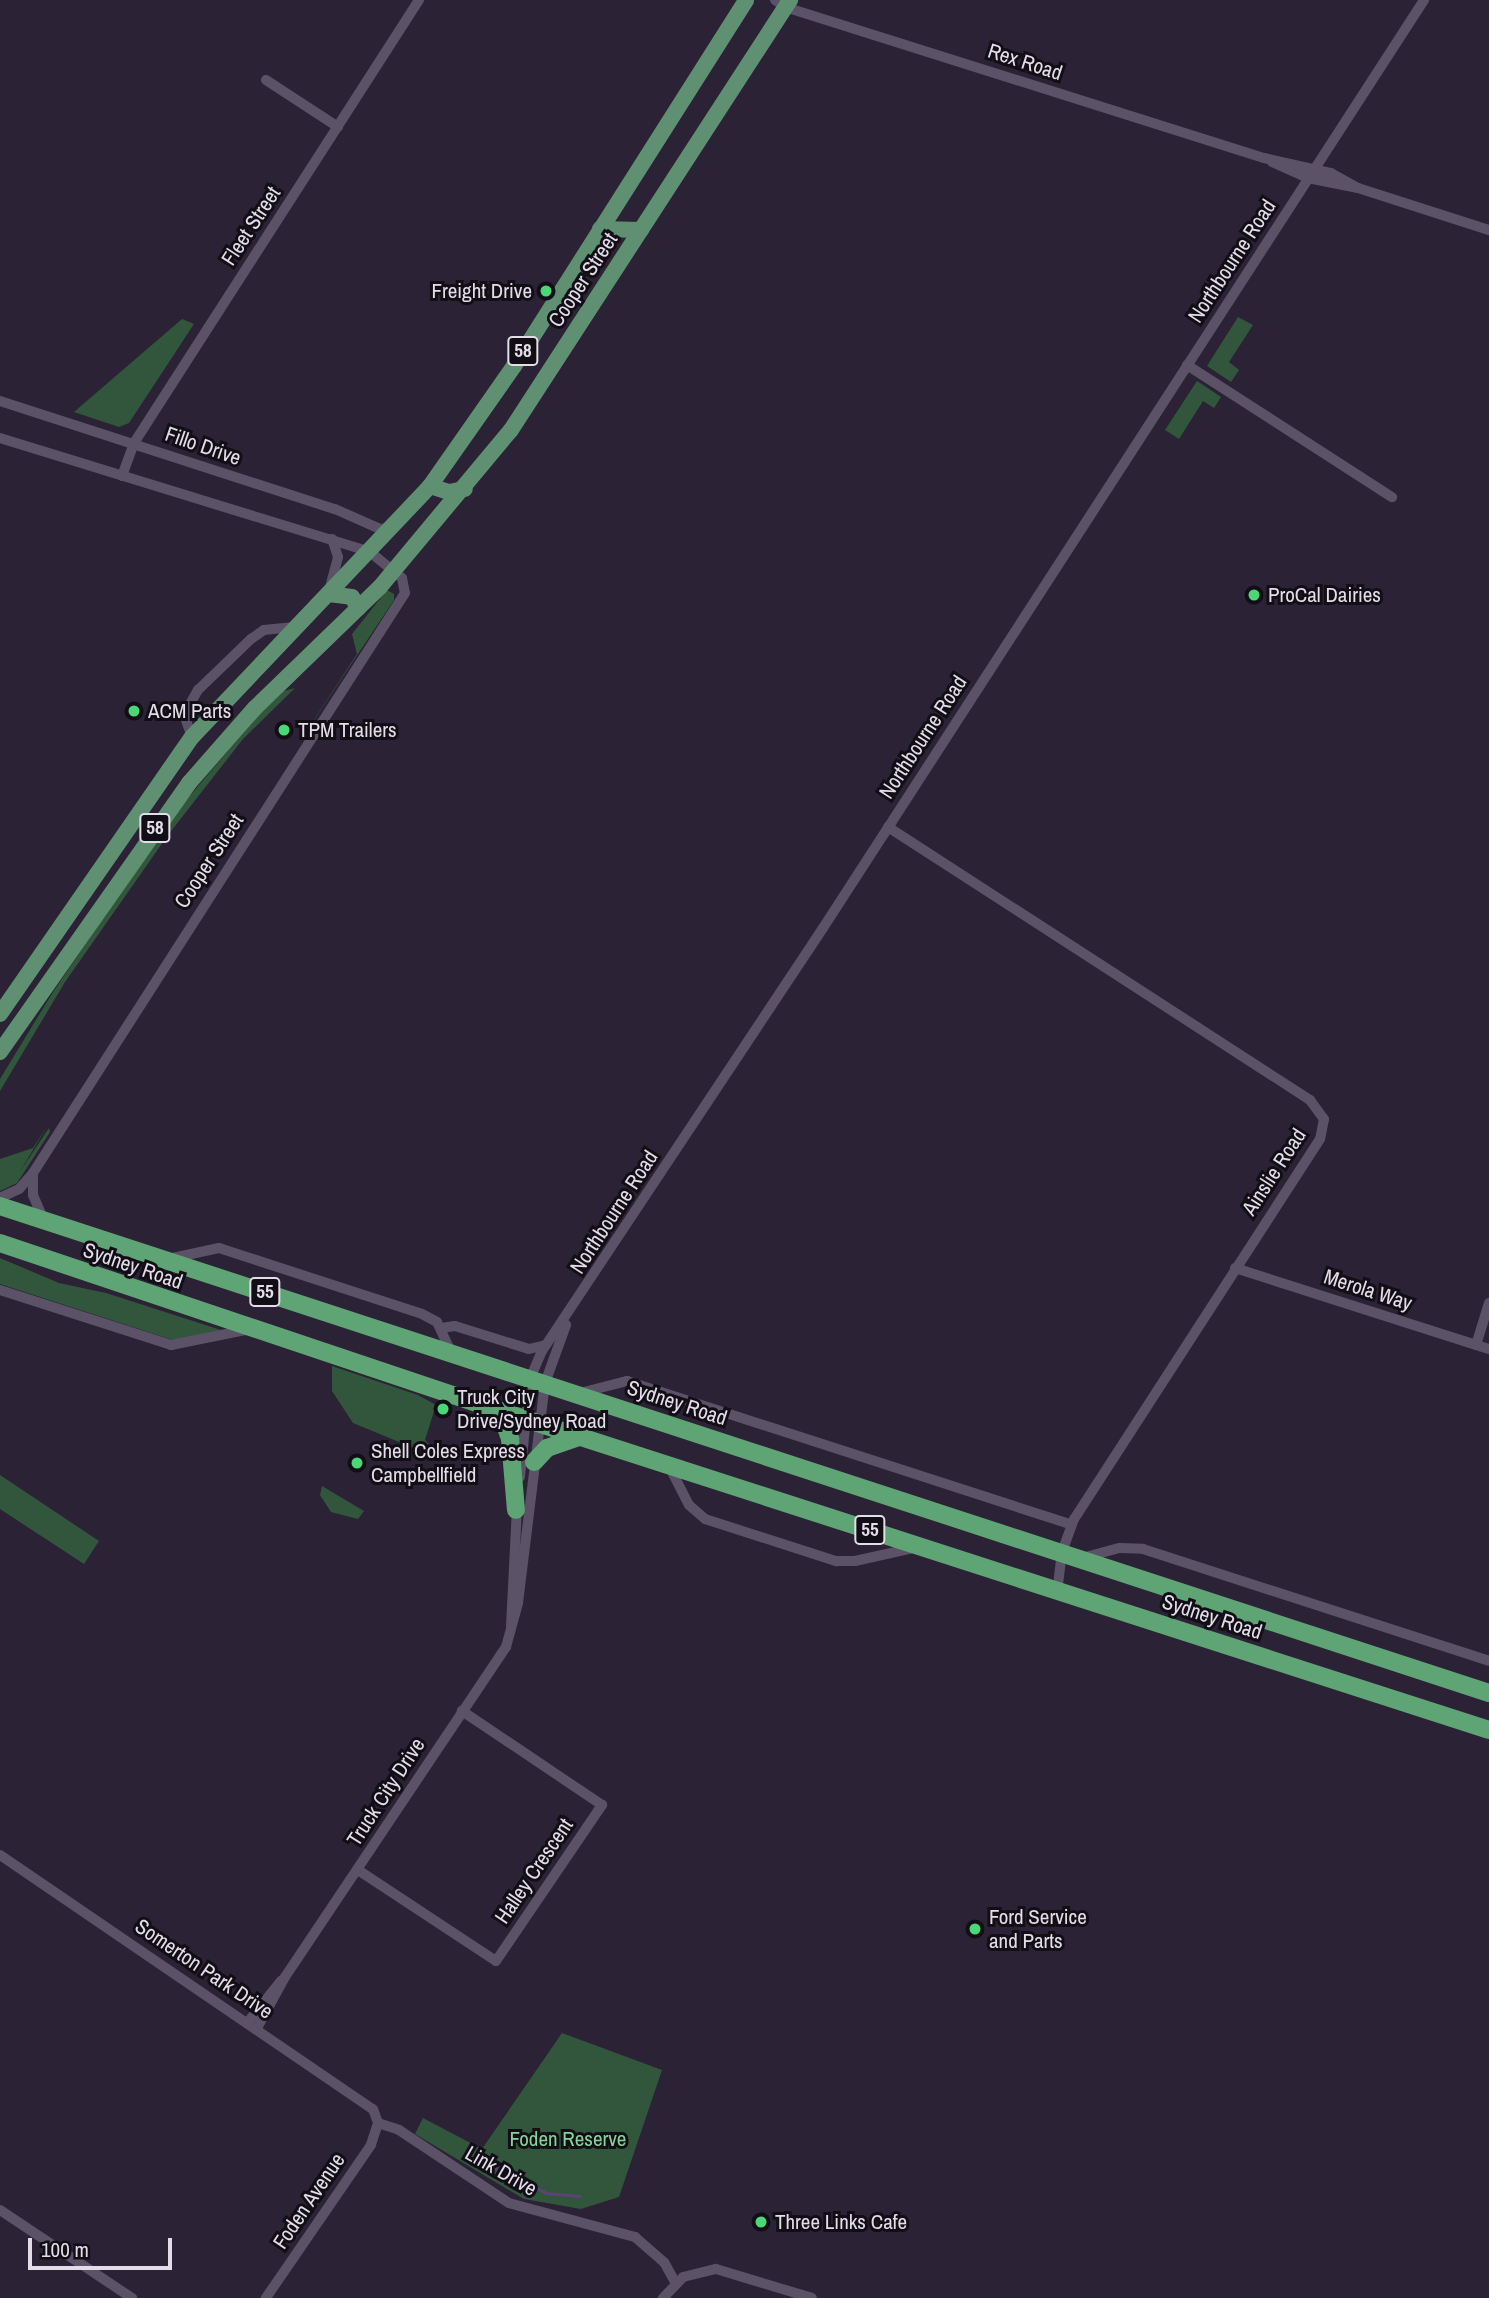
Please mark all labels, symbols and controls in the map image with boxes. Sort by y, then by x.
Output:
street label: Rex Road [985,38,1065,86]
street label: Fleet Street [216,182,286,270]
street label: Northbourne Road [1183,195,1281,327]
street label: Cooper Street [543,228,623,332]
place label: Freight Drive [432,278,532,304]
marker: Freight Drive [538,283,554,299]
road number: 58 [507,336,539,366]
street label: Fillo Drive [162,421,244,471]
place label: ProCal Dairies [1268,582,1381,608]
marker: ProCal Dairies [1246,587,1262,603]
street label: Northbourne Road [874,671,972,803]
place label: ACM Parts [148,698,231,724]
marker: ACM Parts [126,703,142,719]
place label: TPM Trailers [298,717,397,743]
marker: TPM Trailers [276,722,292,738]
street label: Cooper Street [169,809,249,913]
road number: 58 [139,813,171,844]
street label: Ainslie Road [1237,1124,1311,1220]
street label: Northbourne Road [565,1146,663,1278]
street label: Sydney Road [80,1237,186,1295]
street label: Merola Way [1321,1264,1415,1316]
road number: 55 [249,1276,281,1308]
street label: Sydney Road [624,1375,730,1431]
place label: Truck City Drive/Sydney Road [457,1384,606,1434]
marker: Truck City Drive/Sydney Road [435,1401,451,1417]
place label: Shell Coles Express Campbellfield [371,1438,525,1488]
marker: Shell Coles Express Campbellfield [349,1455,365,1471]
road number: 55 [854,1514,886,1546]
street label: Sydney Road [1159,1589,1265,1645]
street label: Truck City Drive [342,1733,430,1851]
street label: Halley Crescent [490,1814,578,1928]
place label: Ford Service and Parts [989,1904,1087,1954]
street label: Somerton Park Drive [130,1914,278,2024]
marker: Ford Service and Parts [967,1921,983,1937]
park label: Foden Reserve [510,2126,626,2152]
street label: Link Drive [461,2140,541,2202]
street label: Foden Avenue [268,2148,350,2254]
place label: Three Links Cafe [775,2209,907,2235]
marker: Three Links Cafe [753,2214,769,2230]
scale bar [32,2224,175,2268]
text: 100 m [41,2235,89,2264]

